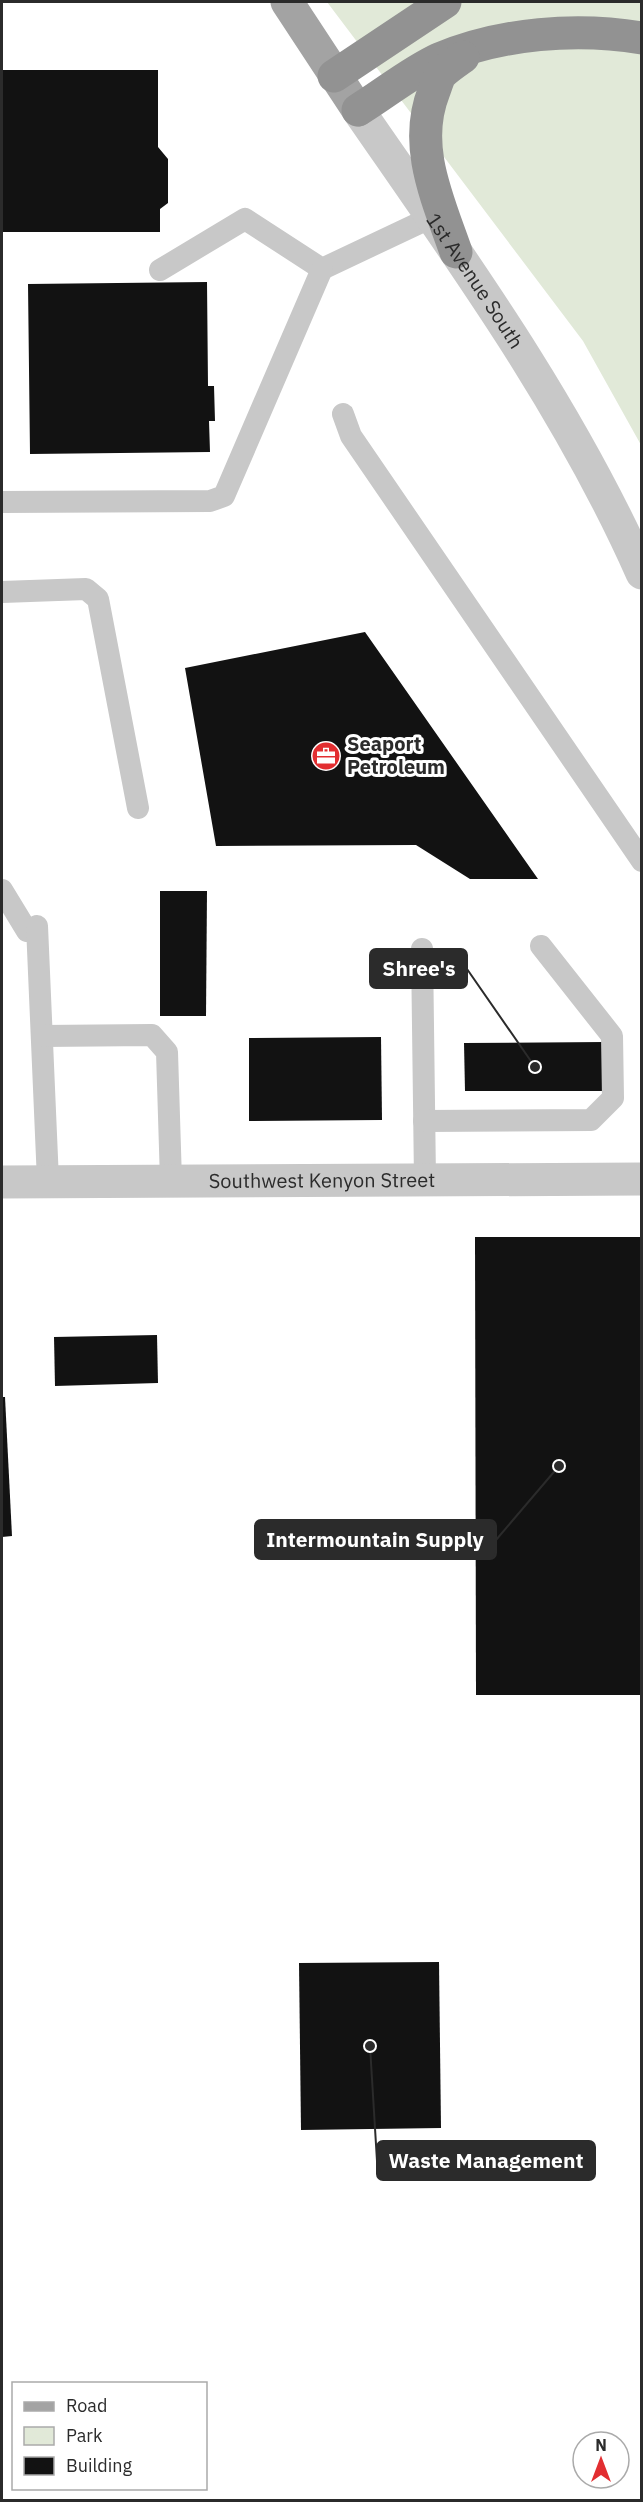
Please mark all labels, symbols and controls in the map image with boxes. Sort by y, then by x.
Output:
street label: 1st Avenue South [420,207,530,353]
place label: Seaport Petroleum [347,730,445,780]
office icon: Seaport Petroleum [310,740,342,772]
callout: Shree's [370,949,467,988]
text: Shree's [382,954,456,982]
street label: Southwest Kenyon Street [209,1166,435,1194]
callout: Intermountain Supply [255,1520,496,1559]
text: Intermountain Supply [266,1525,485,1553]
callout: Waste Management [377,2141,595,2180]
text: Waste Management [389,2146,583,2174]
legend [12,2382,207,2490]
text: Road [66,2394,107,2417]
text: Park [66,2424,103,2447]
north arrow [571,2430,631,2490]
text: N [595,2435,607,2455]
text: Building [66,2454,133,2477]

